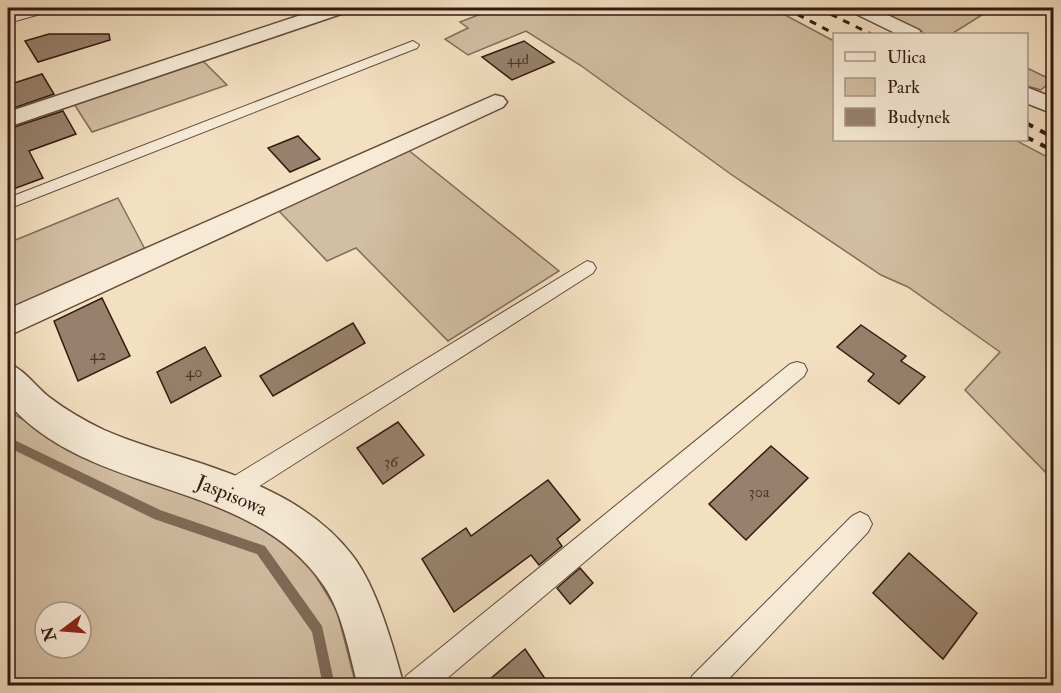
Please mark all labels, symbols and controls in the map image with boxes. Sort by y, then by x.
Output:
legend [833,33,1028,141]
text: Ulica [887,46,927,69]
house number: 44d [507,51,529,68]
text: Park [887,76,920,99]
text: Budynek [887,106,951,129]
house number: 42 [90,345,106,365]
house number: 40 [186,362,202,382]
house number: 36 [384,452,399,472]
street label: Jaspisowa [191,469,272,523]
house number: 30a [749,482,770,502]
north arrow [33,600,93,660]
text: N [38,624,61,644]

